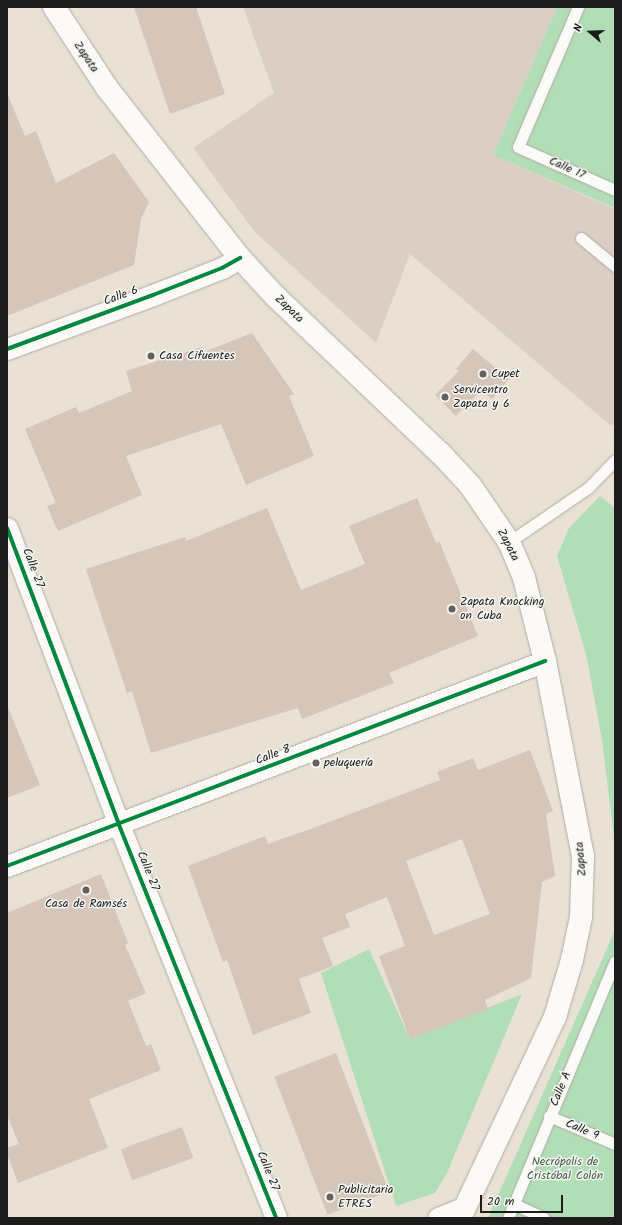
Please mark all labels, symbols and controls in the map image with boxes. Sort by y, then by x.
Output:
north arrow [570,12,610,52]
text: N [569,22,588,34]
street label: Zapata [70,39,102,75]
street label: Calle 17 [547,154,587,182]
street label: Calle 6 [102,283,140,309]
street label: Zapata [272,292,306,326]
place label: Casa Cifuentes [159,349,235,363]
marker: Casa Cifuentes [146,351,156,361]
place label: Cupet [491,367,520,381]
marker: Cupet [478,369,488,379]
place label: Servicentro Zapata y 6 [453,383,510,411]
marker: Servicentro Zapata y 6 [440,392,450,402]
street label: Zapata [494,526,522,564]
street label: Calle 27 [19,546,47,590]
place label: Zapata Knocking on Cuba [460,595,544,623]
marker: Zapata Knocking on Cuba [447,604,457,614]
street label: Calle 8 [254,742,292,768]
place label: peluquería [324,756,373,770]
marker: peluquería [311,758,321,768]
street label: Zapata [572,841,590,877]
street label: Calle 27 [134,849,162,893]
marker: Casa de Ramsés [81,885,91,895]
place label: Casa de Ramsés [45,897,127,911]
street label: Calle A [547,1070,575,1108]
street label: Calle 9 [563,1117,601,1143]
street label: Calle 27 [254,1149,282,1193]
park label: Necrópolis de Cristóbal Colón [527,1155,603,1183]
place label: Publicitaria ETRES [338,1183,393,1211]
scale bar [482,1187,565,1213]
marker: Publicitaria ETRES [325,1192,335,1202]
text: 20 m [487,1192,514,1211]

